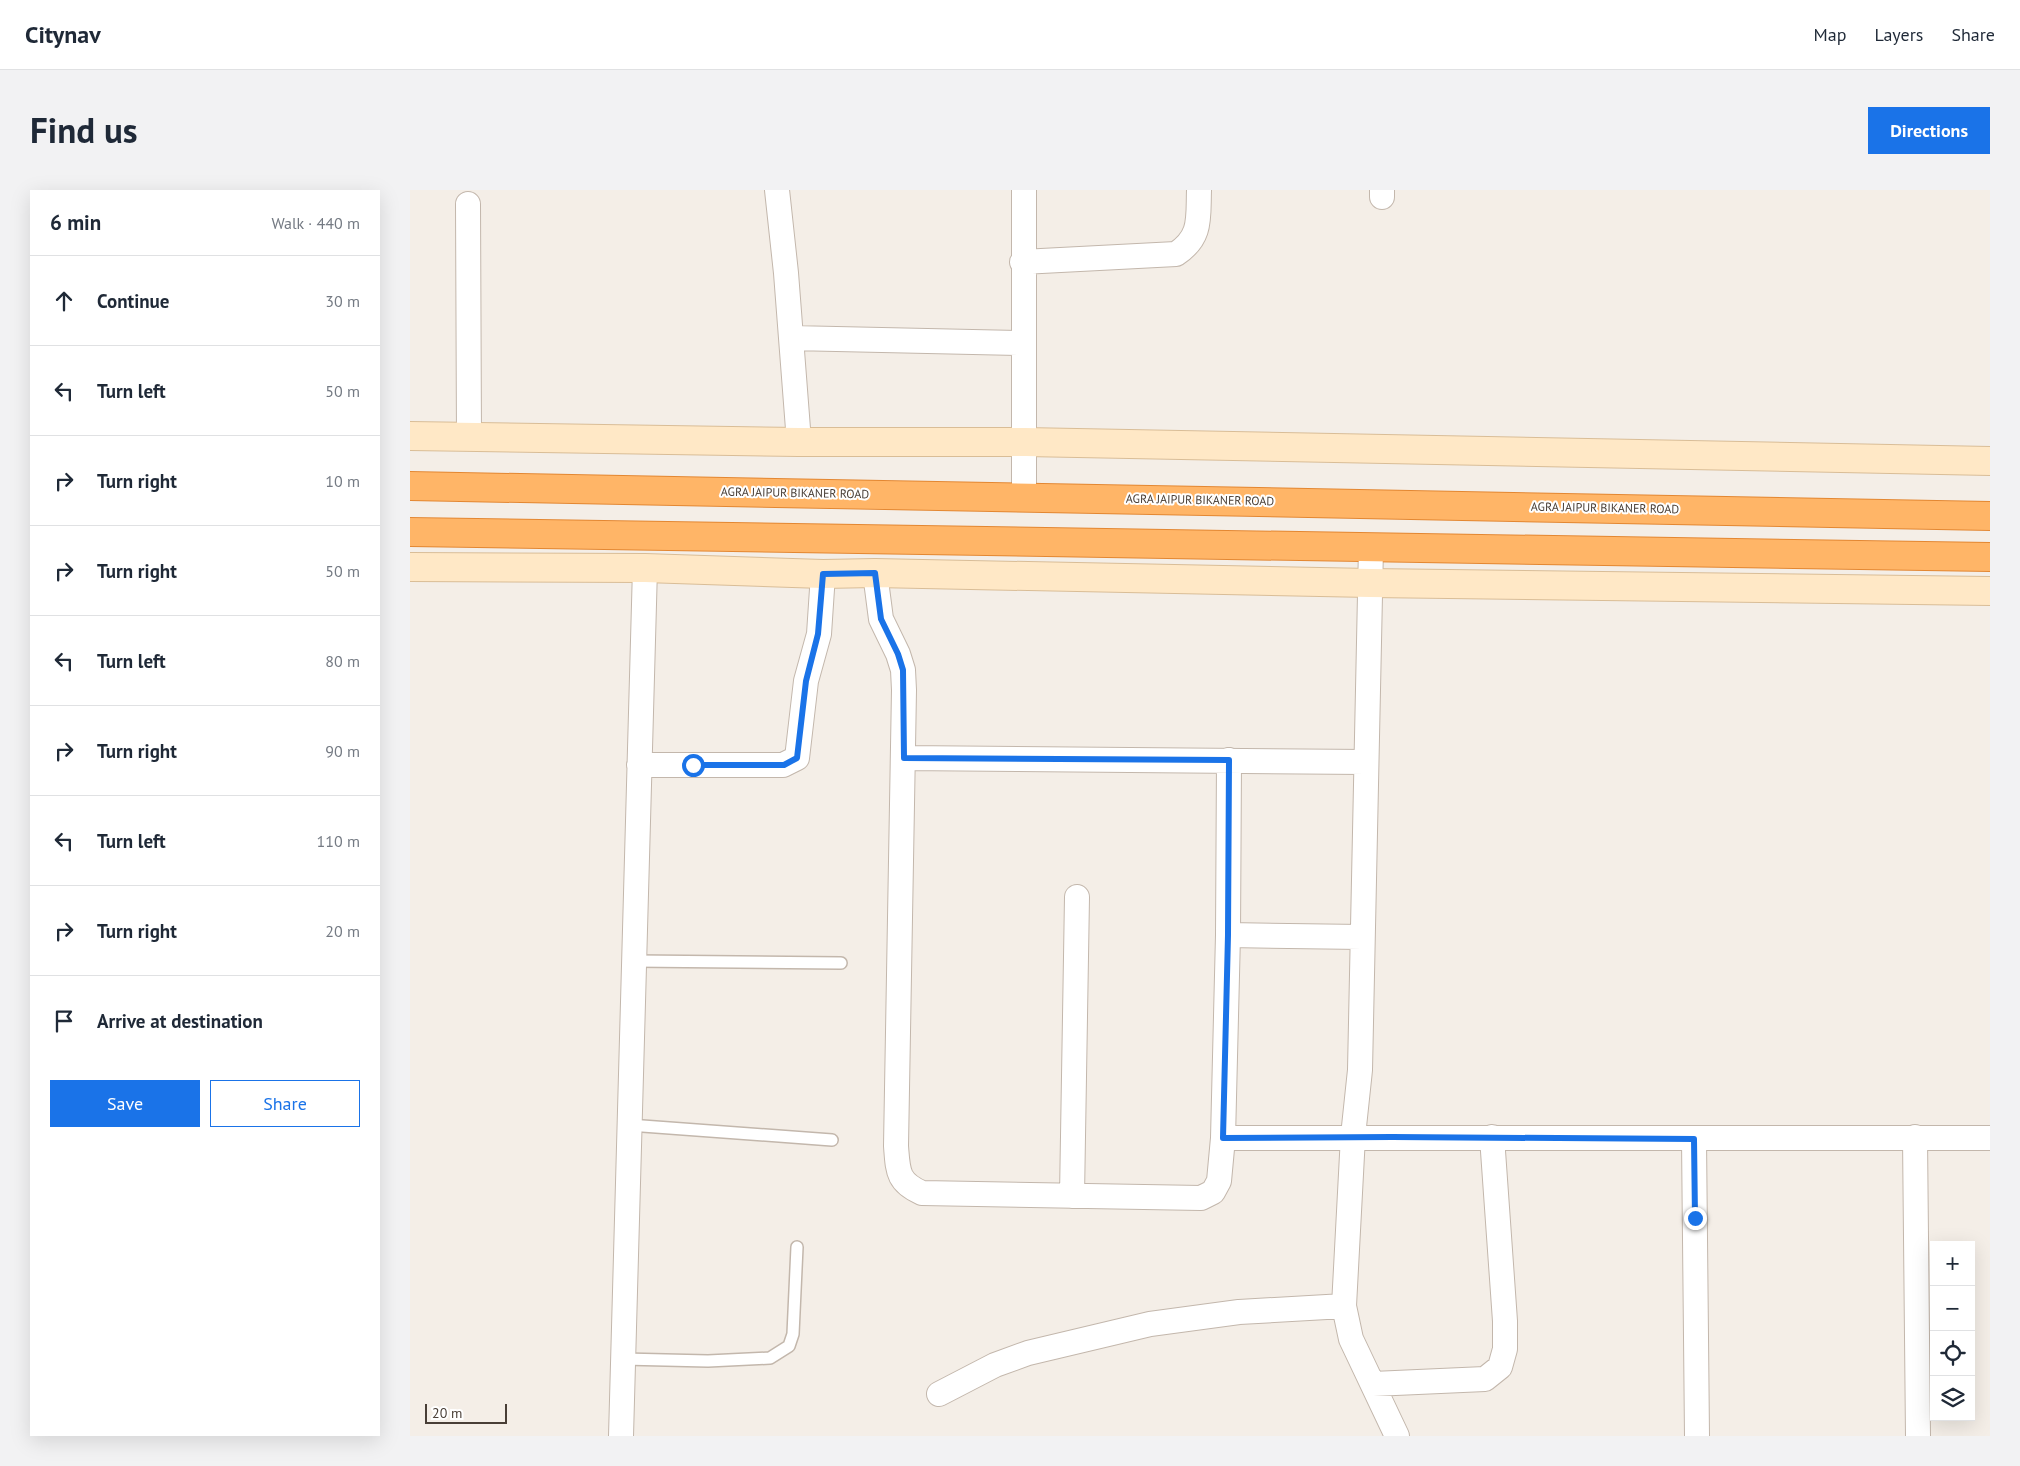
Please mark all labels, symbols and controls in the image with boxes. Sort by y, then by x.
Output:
text: Citynav [25,19,101,50]
text: Map [1814,23,1846,46]
text: Layers [1874,23,1923,46]
text: Share [1951,23,1995,46]
text: Find us [30,107,138,153]
button: Directions [1868,107,1990,154]
text: 6 min [50,209,101,236]
text: Walk · 440 m [271,213,360,233]
icon: ahead [50,287,78,315]
text: Continue [97,289,169,313]
text: 30 m [325,291,360,311]
icon: left [50,377,78,405]
text: Turn left [97,379,166,403]
text: 50 m [325,381,360,401]
icon: right [50,467,78,495]
text: Turn right [97,469,177,493]
text: 10 m [325,471,360,491]
street label: AGRA JAIPUR BIKANER ROAD [721,484,869,501]
street label: AGRA JAIPUR BIKANER ROAD [1126,491,1274,508]
street label: AGRA JAIPUR BIKANER ROAD [1531,499,1679,516]
icon: right [50,557,78,585]
text: Turn right [97,559,177,583]
text: 50 m [325,561,360,581]
icon: left [50,647,78,675]
text: Turn left [97,649,166,673]
text: 80 m [325,651,360,671]
icon: right [50,737,78,765]
text: Turn right [97,739,177,763]
text: 90 m [325,741,360,761]
route start [682,754,705,777]
icon: left [50,827,78,855]
text: Turn left [97,829,166,853]
text: 110 m [317,831,360,851]
icon: right [50,917,78,945]
text: Turn right [97,919,177,943]
text: 20 m [325,921,360,941]
icon: arrive [50,1007,78,1035]
text: Arrive at destination [97,1009,263,1033]
button: Save [50,1080,200,1127]
button: Share [210,1080,360,1127]
route end [1684,1207,1707,1230]
map controls [1930,1241,1975,1421]
button: + [1930,1241,1975,1286]
button: − [1930,1286,1975,1331]
button: locate [1930,1331,1975,1376]
button: layers [1930,1376,1975,1421]
scale bar [425,1401,508,1424]
text: 20 m [432,1404,462,1422]

